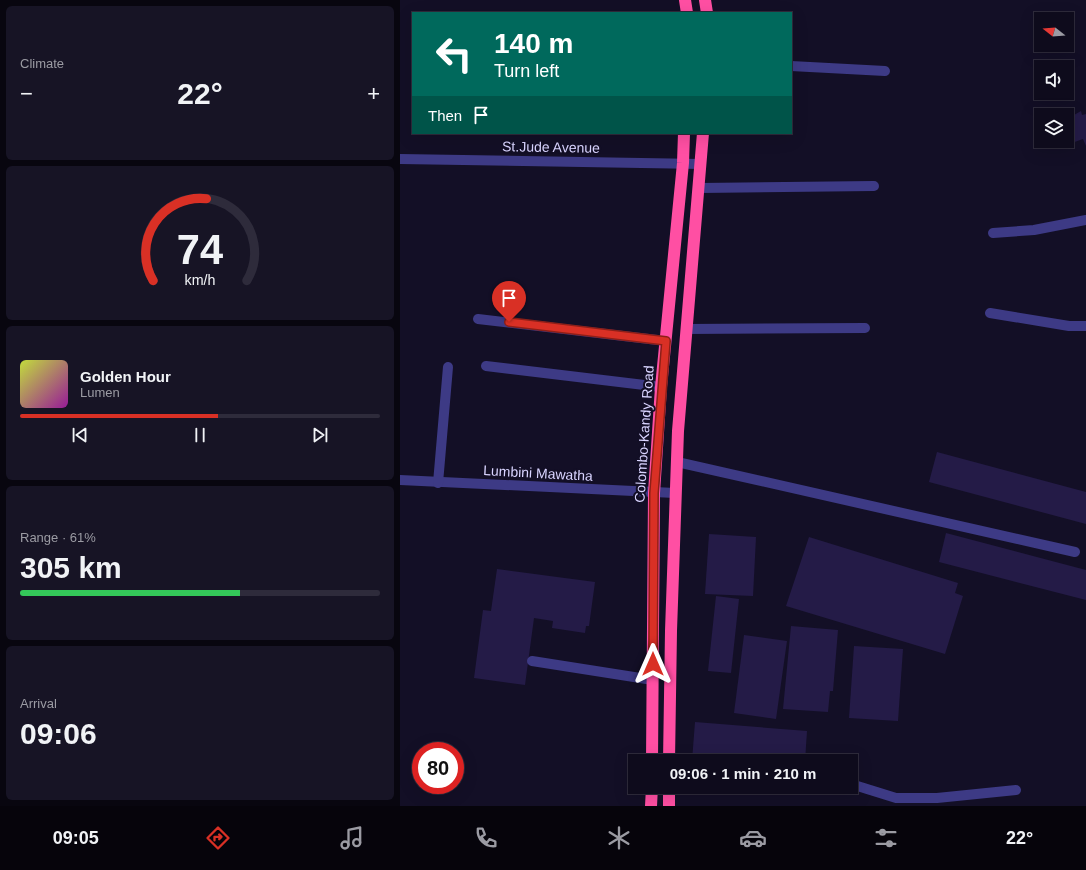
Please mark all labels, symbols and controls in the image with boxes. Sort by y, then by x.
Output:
north arrow [1034,12,1074,52]
map controls [1034,12,1074,148]
icon: left [428,28,480,80]
text: 140 m [494,28,573,59]
text: Climate [20,56,64,71]
button: sound [1034,60,1074,100]
text: Turn left [494,61,559,81]
text: 22° [177,77,223,110]
text: − [20,81,33,106]
text: + [367,81,380,106]
icon: arrive [470,104,492,126]
text: Then [428,107,462,124]
button: layers [1034,108,1074,148]
street label: St.Jude Avenue [502,138,600,156]
text: 74 [177,226,223,273]
text: km/h [185,272,216,288]
pin [492,281,526,322]
icon: arrive [498,287,520,309]
street label: Colombo-Kandy Road [631,365,657,503]
text: Golden Hour [80,368,171,385]
text: Lumen [80,385,120,400]
icon: previous [69,424,91,446]
icon: pause [189,424,211,446]
icon: next [309,424,331,446]
street label: Lumbini Mawatha [483,462,593,484]
text: Range · 61% [20,530,96,545]
text: 305 km [20,551,122,584]
position arrow [632,643,674,685]
text: Arrival [20,696,57,711]
text: 09:06 [20,717,97,750]
speed limit sign: 80 [412,742,464,794]
text: 09:06 · 1 min · 210 m [670,765,816,782]
icon: directions [204,824,232,852]
icon: music [338,824,366,852]
icon: phone [472,824,500,852]
icon: climate [605,824,633,852]
icon: car [739,824,767,852]
icon: filters [872,824,900,852]
text: 09:05 [53,828,99,848]
text: 22° [1006,828,1033,848]

